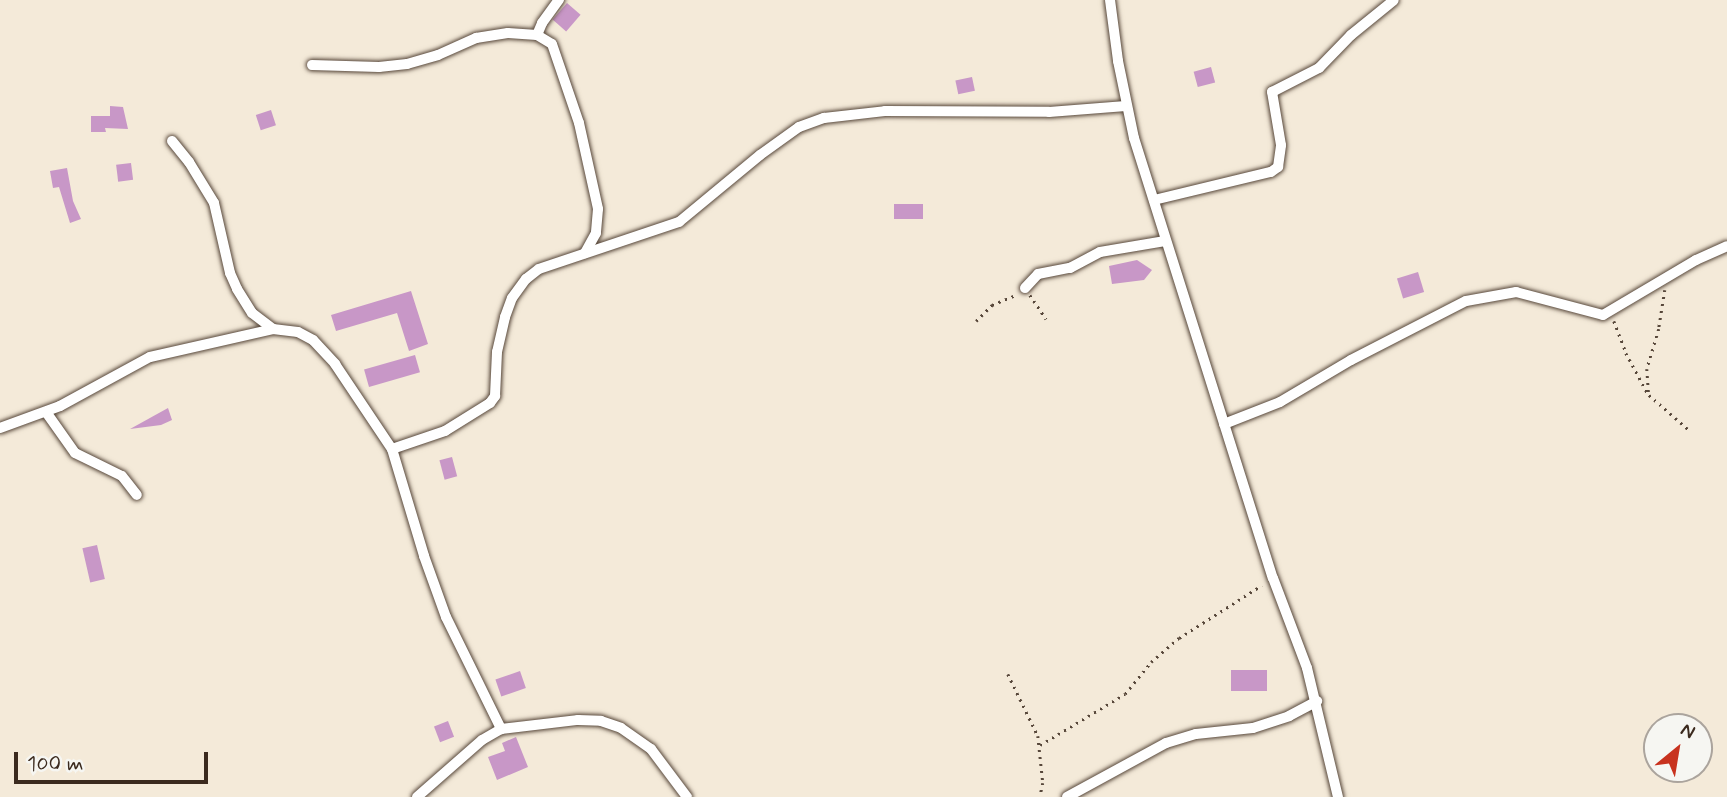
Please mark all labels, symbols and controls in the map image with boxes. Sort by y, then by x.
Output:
north arrow [1643,713,1713,783]
text: N [1676,717,1699,745]
scale bar [18,738,212,782]
text: 100 m [27,750,83,778]

